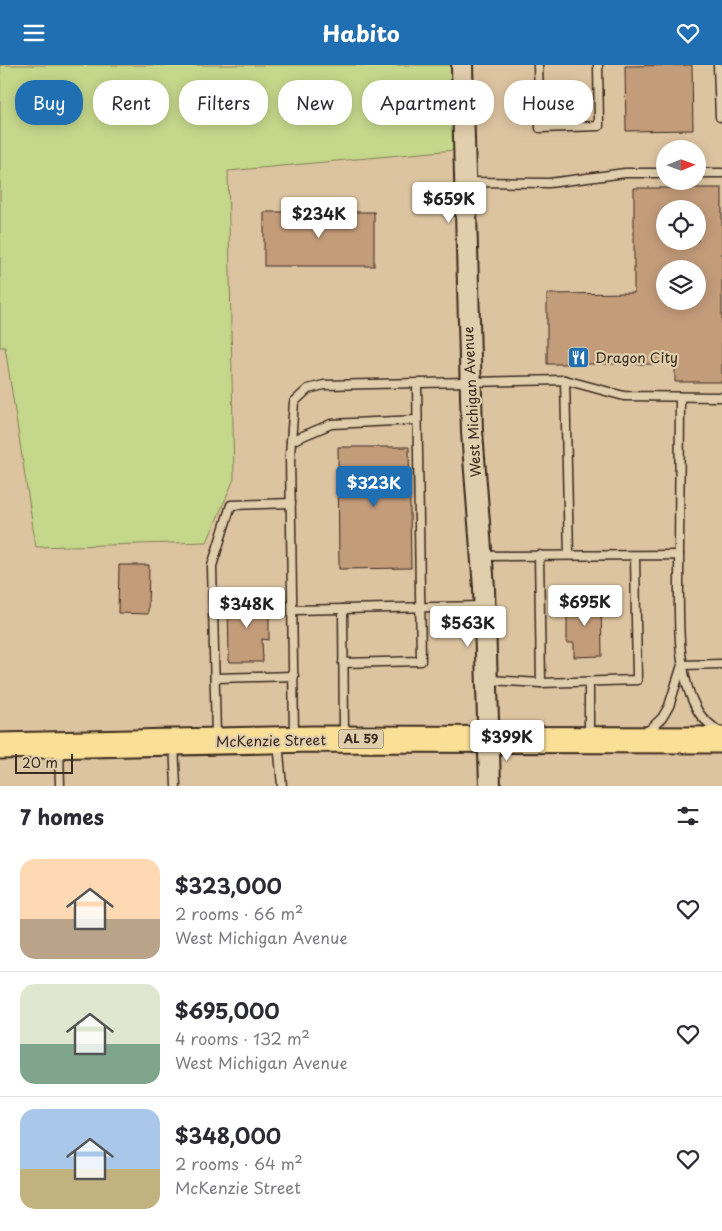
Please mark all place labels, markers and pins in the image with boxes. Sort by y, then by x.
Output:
pin: $659K [414,181,484,224]
pin: $234K [284,197,354,239]
restaurant icon: Dragon City [567,346,591,370]
place label: Dragon City [595,347,678,368]
pin: $323K [339,465,409,508]
pin: $695K [550,585,620,627]
pin: $348K [212,587,282,629]
pin: $563K [433,605,503,648]
pin: $399K [472,719,542,762]

